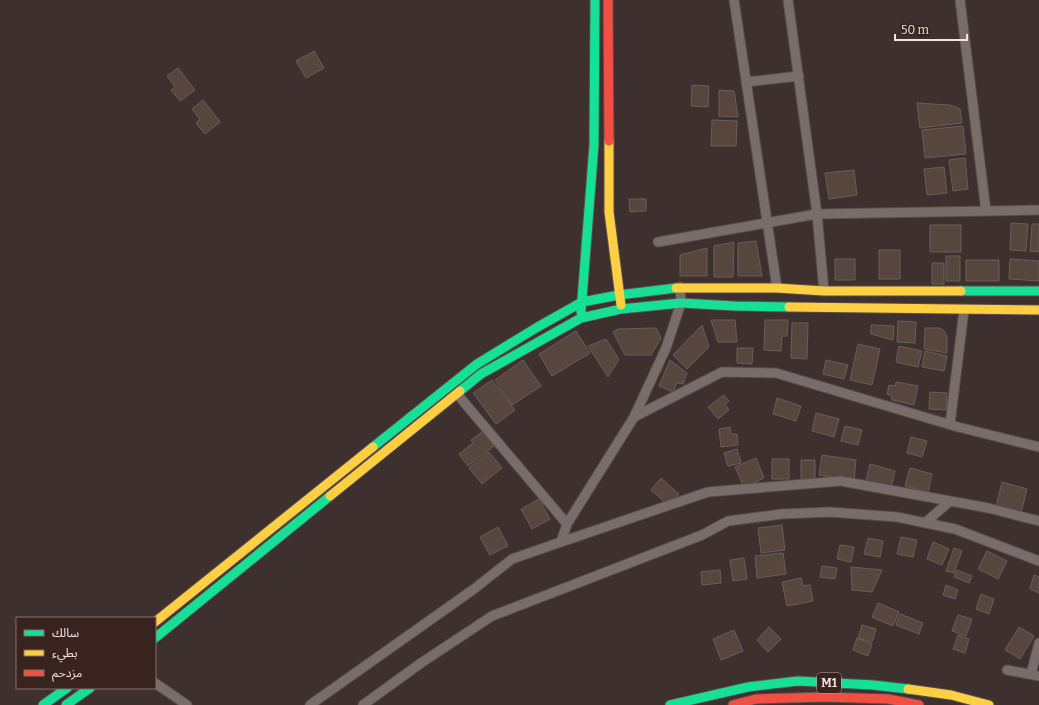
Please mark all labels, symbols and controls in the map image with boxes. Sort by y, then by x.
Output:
scale bar [895,16,967,42]
text: 50 m [901,23,930,37]
legend [16,617,156,689]
text: سالك [52,626,79,640]
text: بطيء [52,646,78,663]
text: مزدحم [52,666,82,682]
road number: M1 [817,673,841,693]

